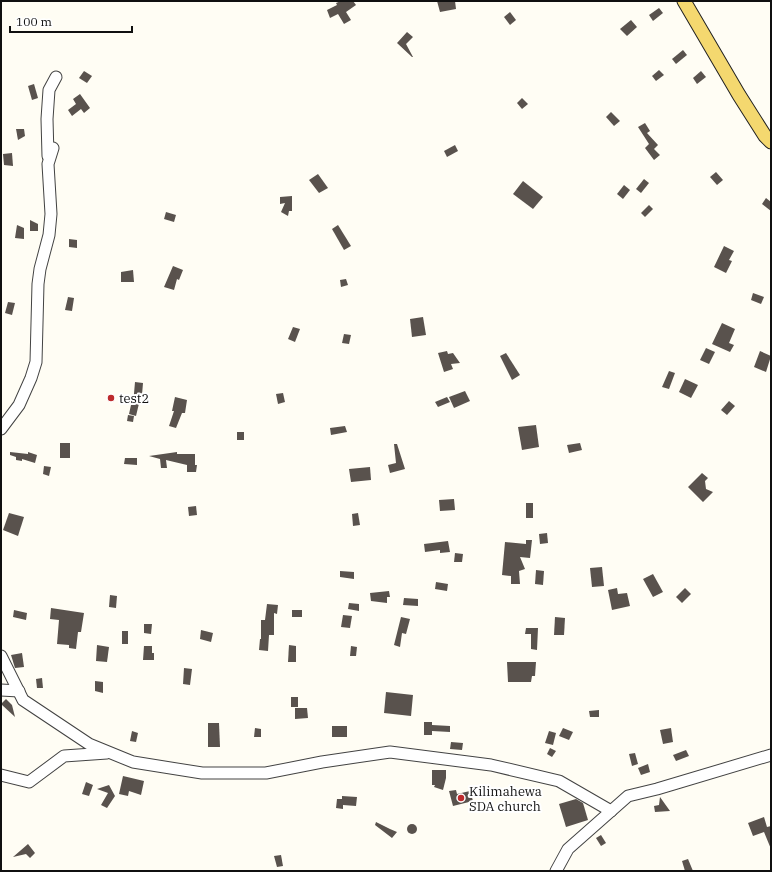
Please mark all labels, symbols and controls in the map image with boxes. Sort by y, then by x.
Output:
scale bar [10,8,132,34]
text: 100 m [16,14,52,29]
place label: test2 [119,390,149,407]
marker: test2 [106,393,116,403]
place label: Kilimahewa SDA church [469,783,542,815]
marker: Kilimahewa SDA church [456,793,466,803]

